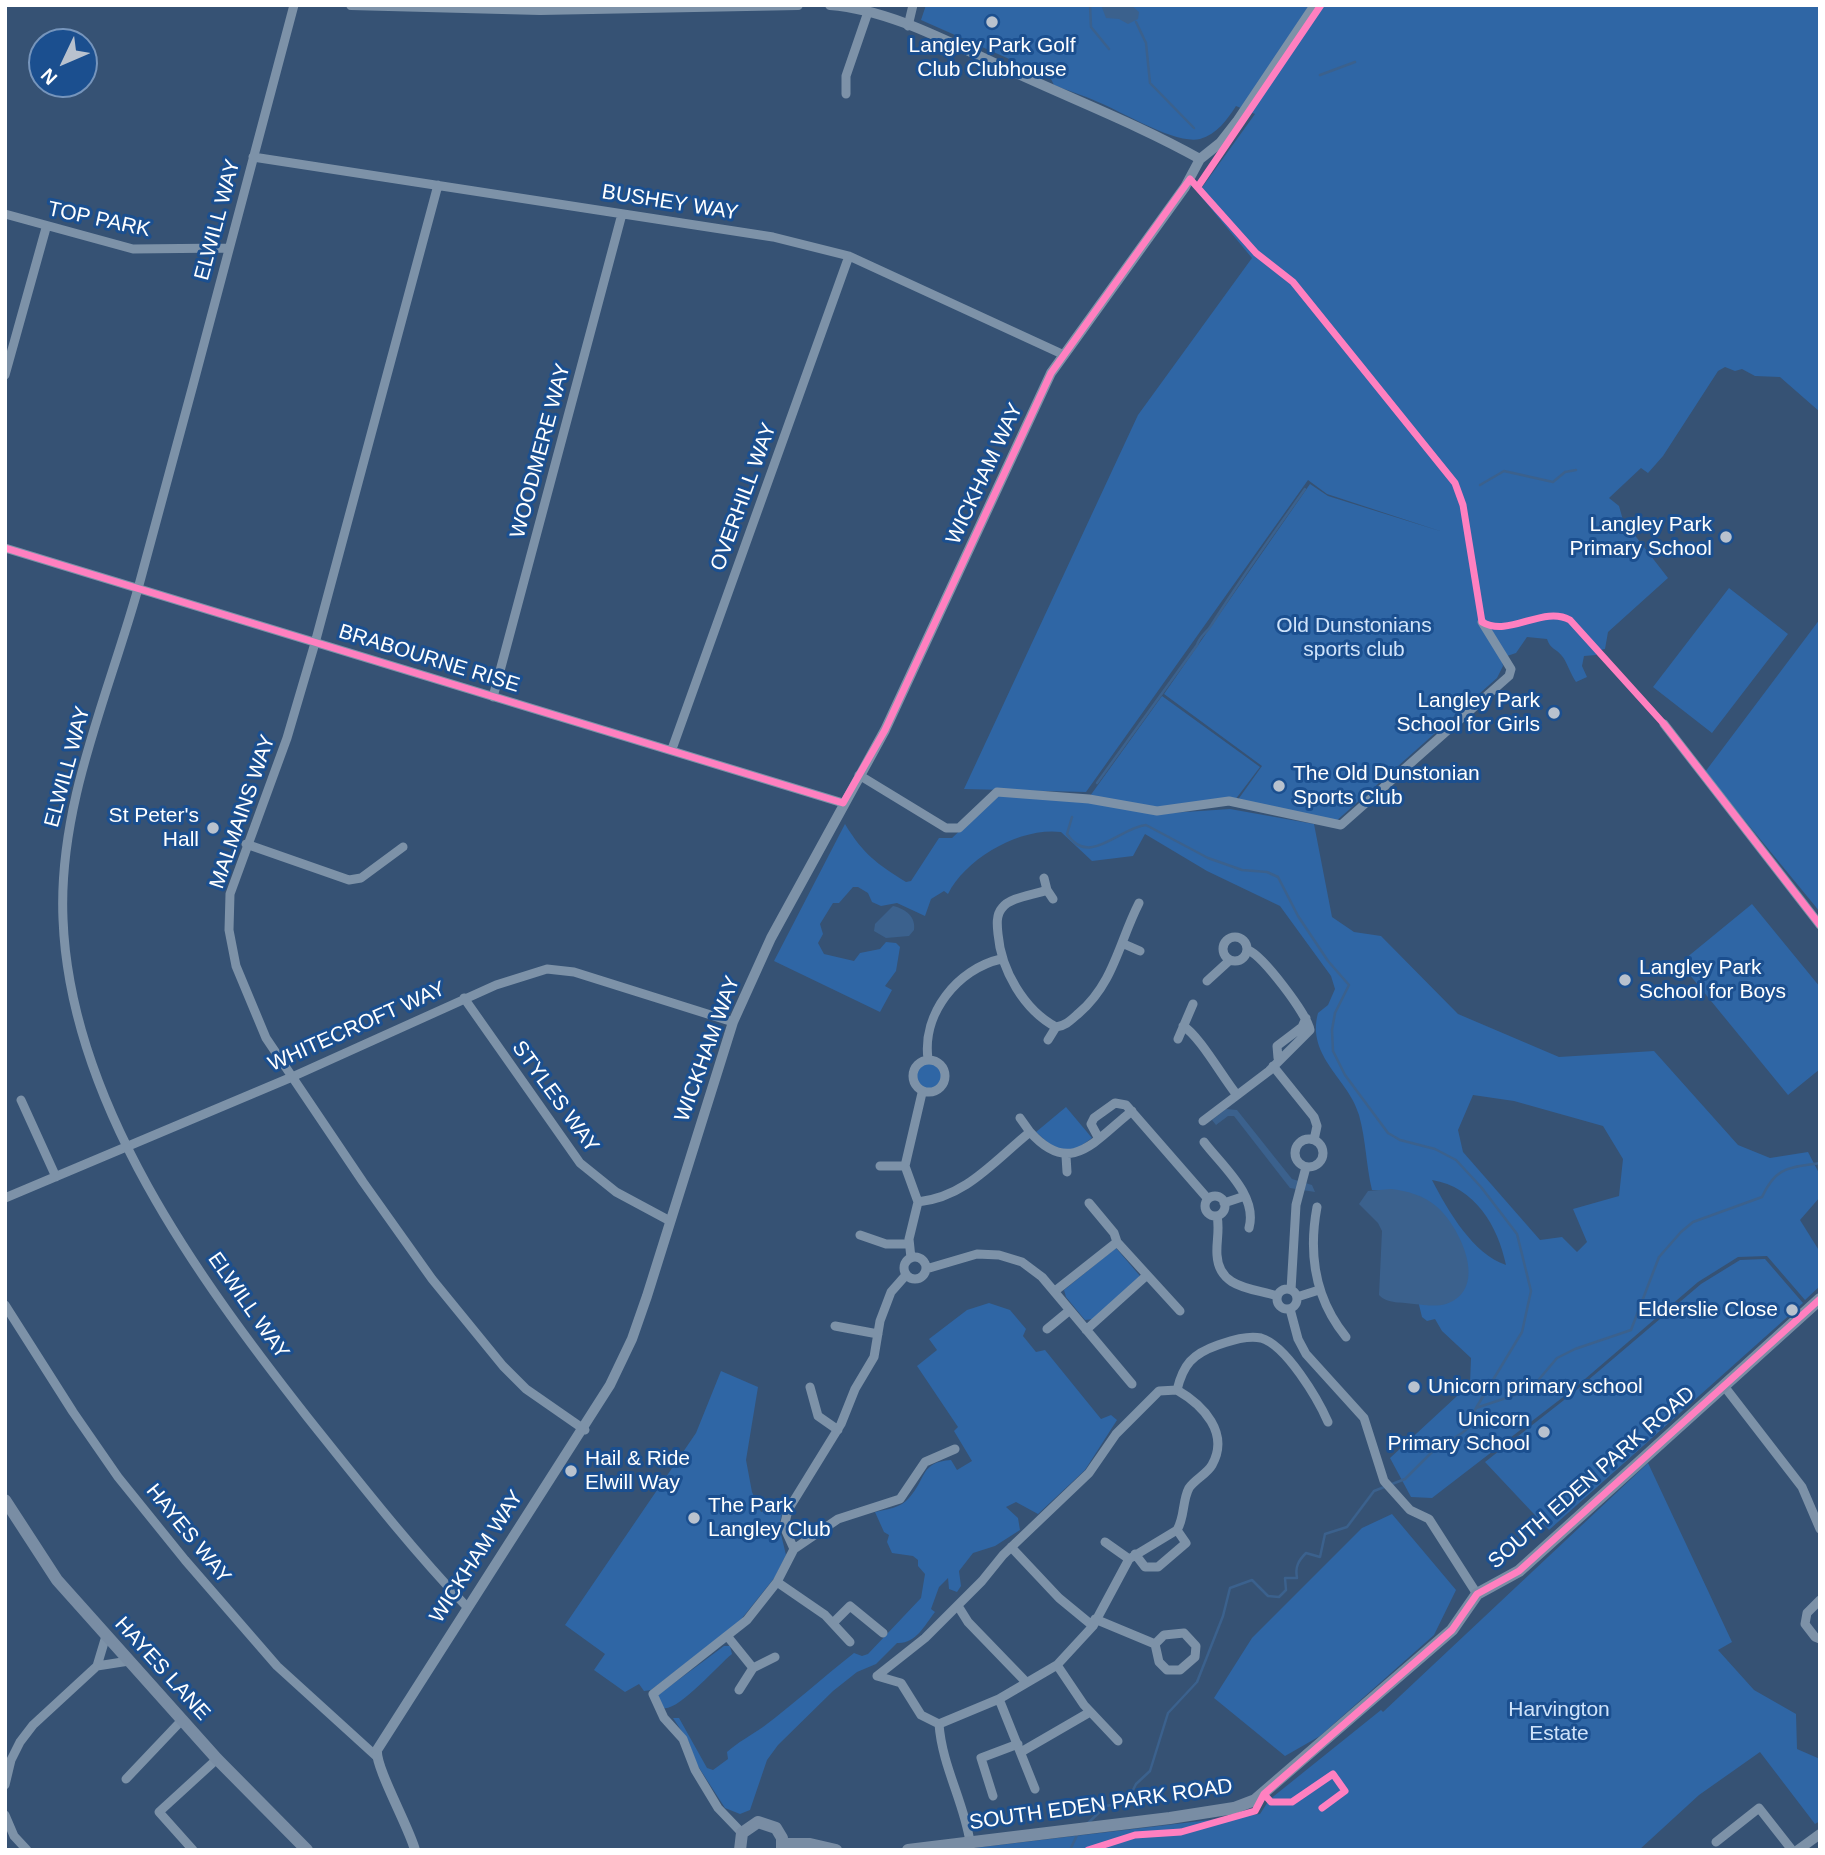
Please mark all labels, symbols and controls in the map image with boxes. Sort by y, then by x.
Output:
marker: Langley Park Golf Club Clubhouse [984,14,1000,30]
north arrow [28,28,98,98]
place label: Langley Park Golf Club Clubhouse [909,33,1075,83]
text: N [37,64,61,89]
street label: ELWILL WAY [190,157,246,283]
street label: BUSHEY WAY [600,180,740,226]
street label: TOP PARK [45,197,153,243]
street label: WOODMERE WAY [506,361,576,541]
street label: WICKHAM WAY [941,399,1029,549]
street label: OVERHILL WAY [706,420,782,574]
place label: Langley Park Primary School [1570,512,1712,562]
marker: Langley Park Primary School [1718,529,1734,545]
park label: Old Dunstonians sports club [1276,613,1432,663]
street label: BRABOURNE RISE [335,619,523,699]
place label: Langley Park School for Girls [1396,688,1540,738]
street label: ELWILL WAY [40,704,96,830]
marker: Langley Park School for Girls [1546,705,1562,721]
street label: MALMAINS WAY [205,732,281,892]
place label: The Old Dunstonian Sports Club [1293,761,1480,811]
marker: The Old Dunstonian Sports Club [1271,778,1287,794]
place label: St Peter's Hall [109,803,199,853]
marker: St Peter's Hall [205,820,221,836]
place label: Langley Park School for Boys [1639,955,1786,1005]
marker: Langley Park School for Boys [1617,972,1633,988]
street label: WICKHAM WAY [670,973,746,1125]
street label: WHITECROFT WAY [264,977,450,1077]
street label: STYLES WAY [506,1036,604,1158]
street label: ELWILL WAY [202,1248,294,1364]
place label: Elderslie Close [1638,1297,1778,1323]
marker: Elderslie Close [1784,1302,1800,1318]
place label: Unicorn primary school [1428,1374,1643,1400]
marker: Unicorn primary school [1406,1379,1422,1395]
street label: SOUTH EDEN PARK ROAD [1483,1381,1701,1575]
place label: Unicorn Primary School [1388,1407,1530,1457]
marker: Unicorn Primary School [1536,1424,1552,1440]
place label: Hail & Ride Elwill Way [585,1446,690,1496]
marker: Hail & Ride Elwill Way [563,1463,579,1479]
street label: HAYES WAY [140,1479,236,1589]
street label: WICKHAM WAY [425,1486,529,1628]
place label: The Park Langley Club [708,1493,831,1543]
marker: The Park Langley Club [686,1510,702,1526]
street label: HAYES LANE [109,1612,215,1726]
park label: Harvington Estate [1508,1697,1610,1747]
street label: SOUTH EDEN PARK ROAD [968,1774,1234,1836]

